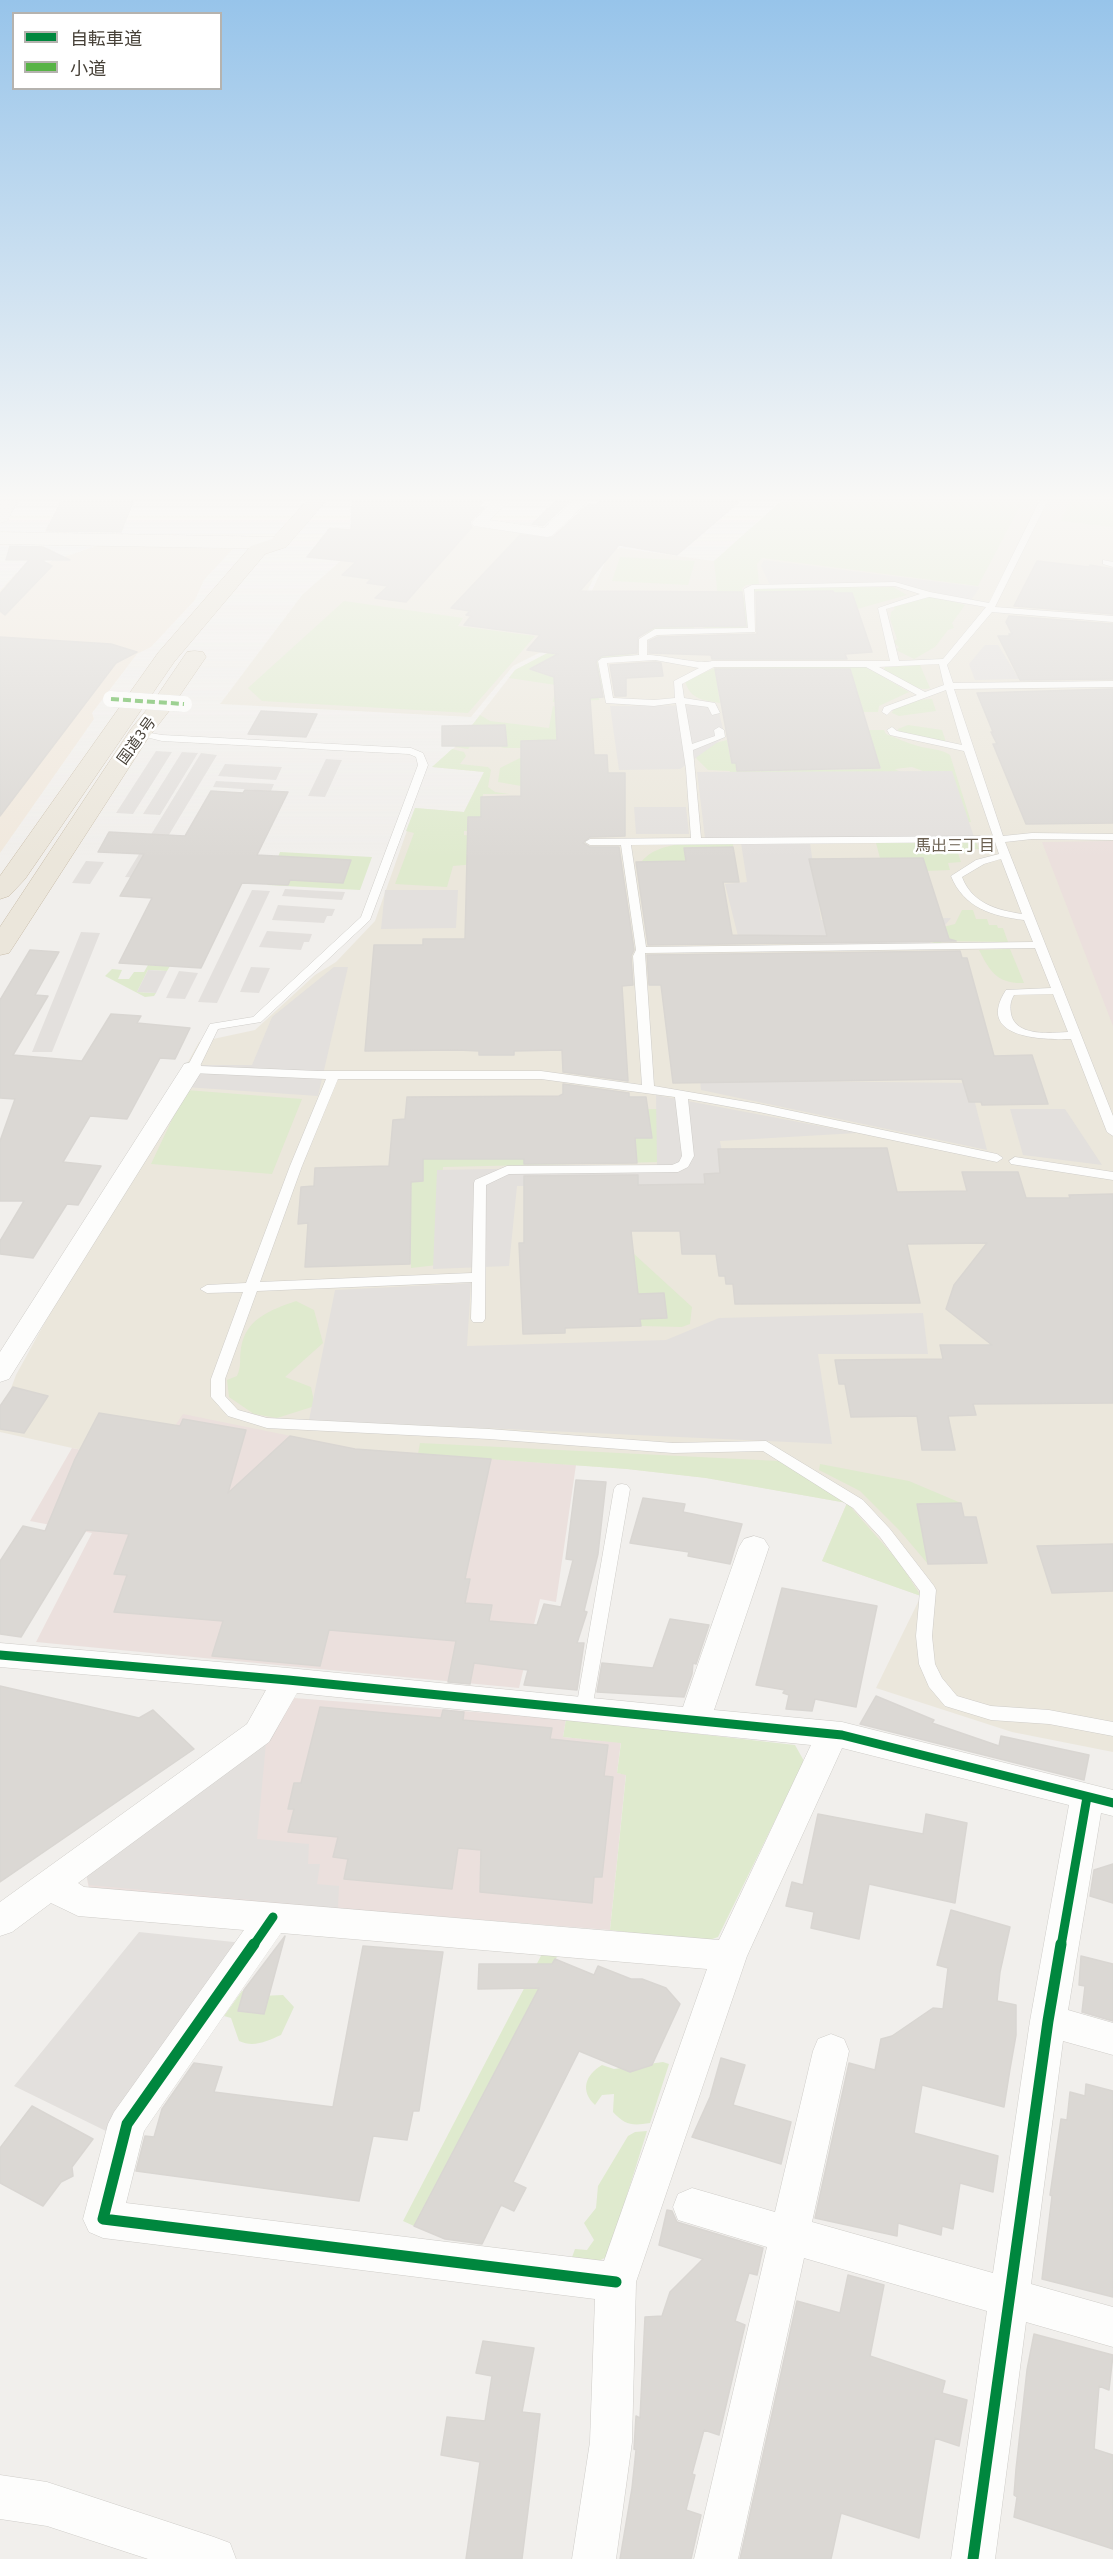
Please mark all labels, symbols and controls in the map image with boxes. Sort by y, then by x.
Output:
legend [12,12,222,90]
text: 自転車道 [70,27,142,50]
text: 小道 [70,57,106,80]
street label: 国道3号 [114,714,160,768]
district label: 馬出三丁目 [915,836,995,856]

